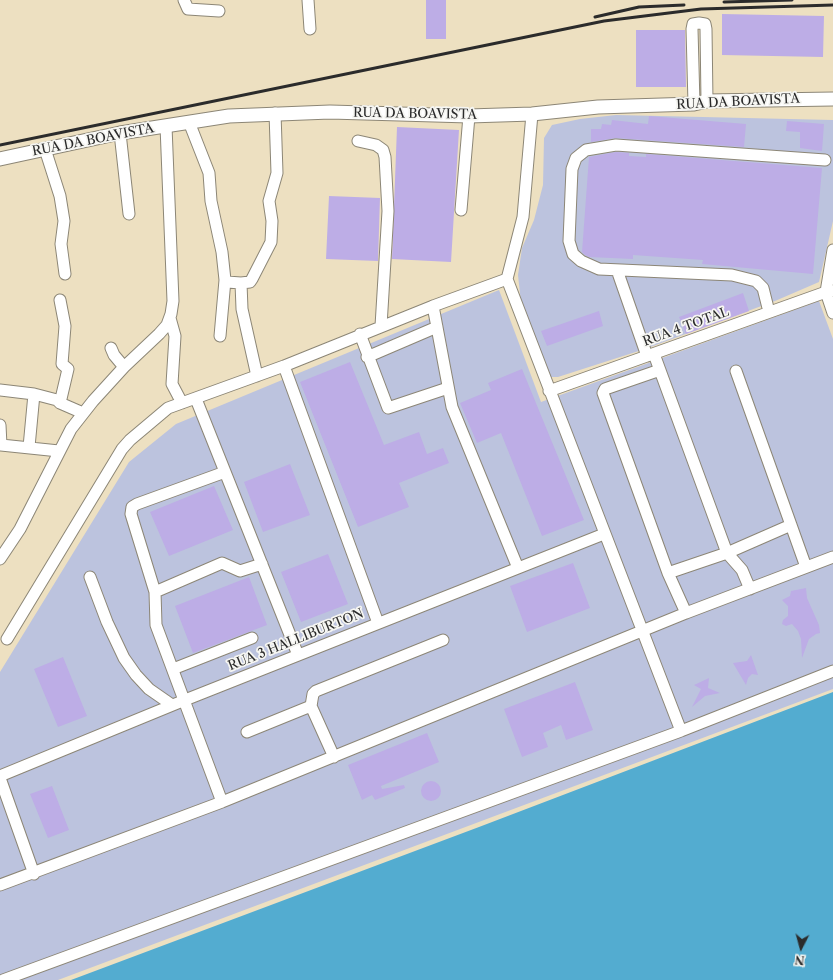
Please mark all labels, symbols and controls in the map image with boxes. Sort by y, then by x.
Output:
street label: RUA DA BOAVISTA [676,91,800,113]
street label: RUA DA BOAVISTA [353,105,477,123]
street label: RUA DA BOAVISTA [31,121,155,159]
street label: RUA 4 TOTAL [641,304,731,350]
street label: RUA 3 HALLIBURTON [226,606,366,674]
north arrow [781,928,821,968]
text: N [794,952,805,967]

